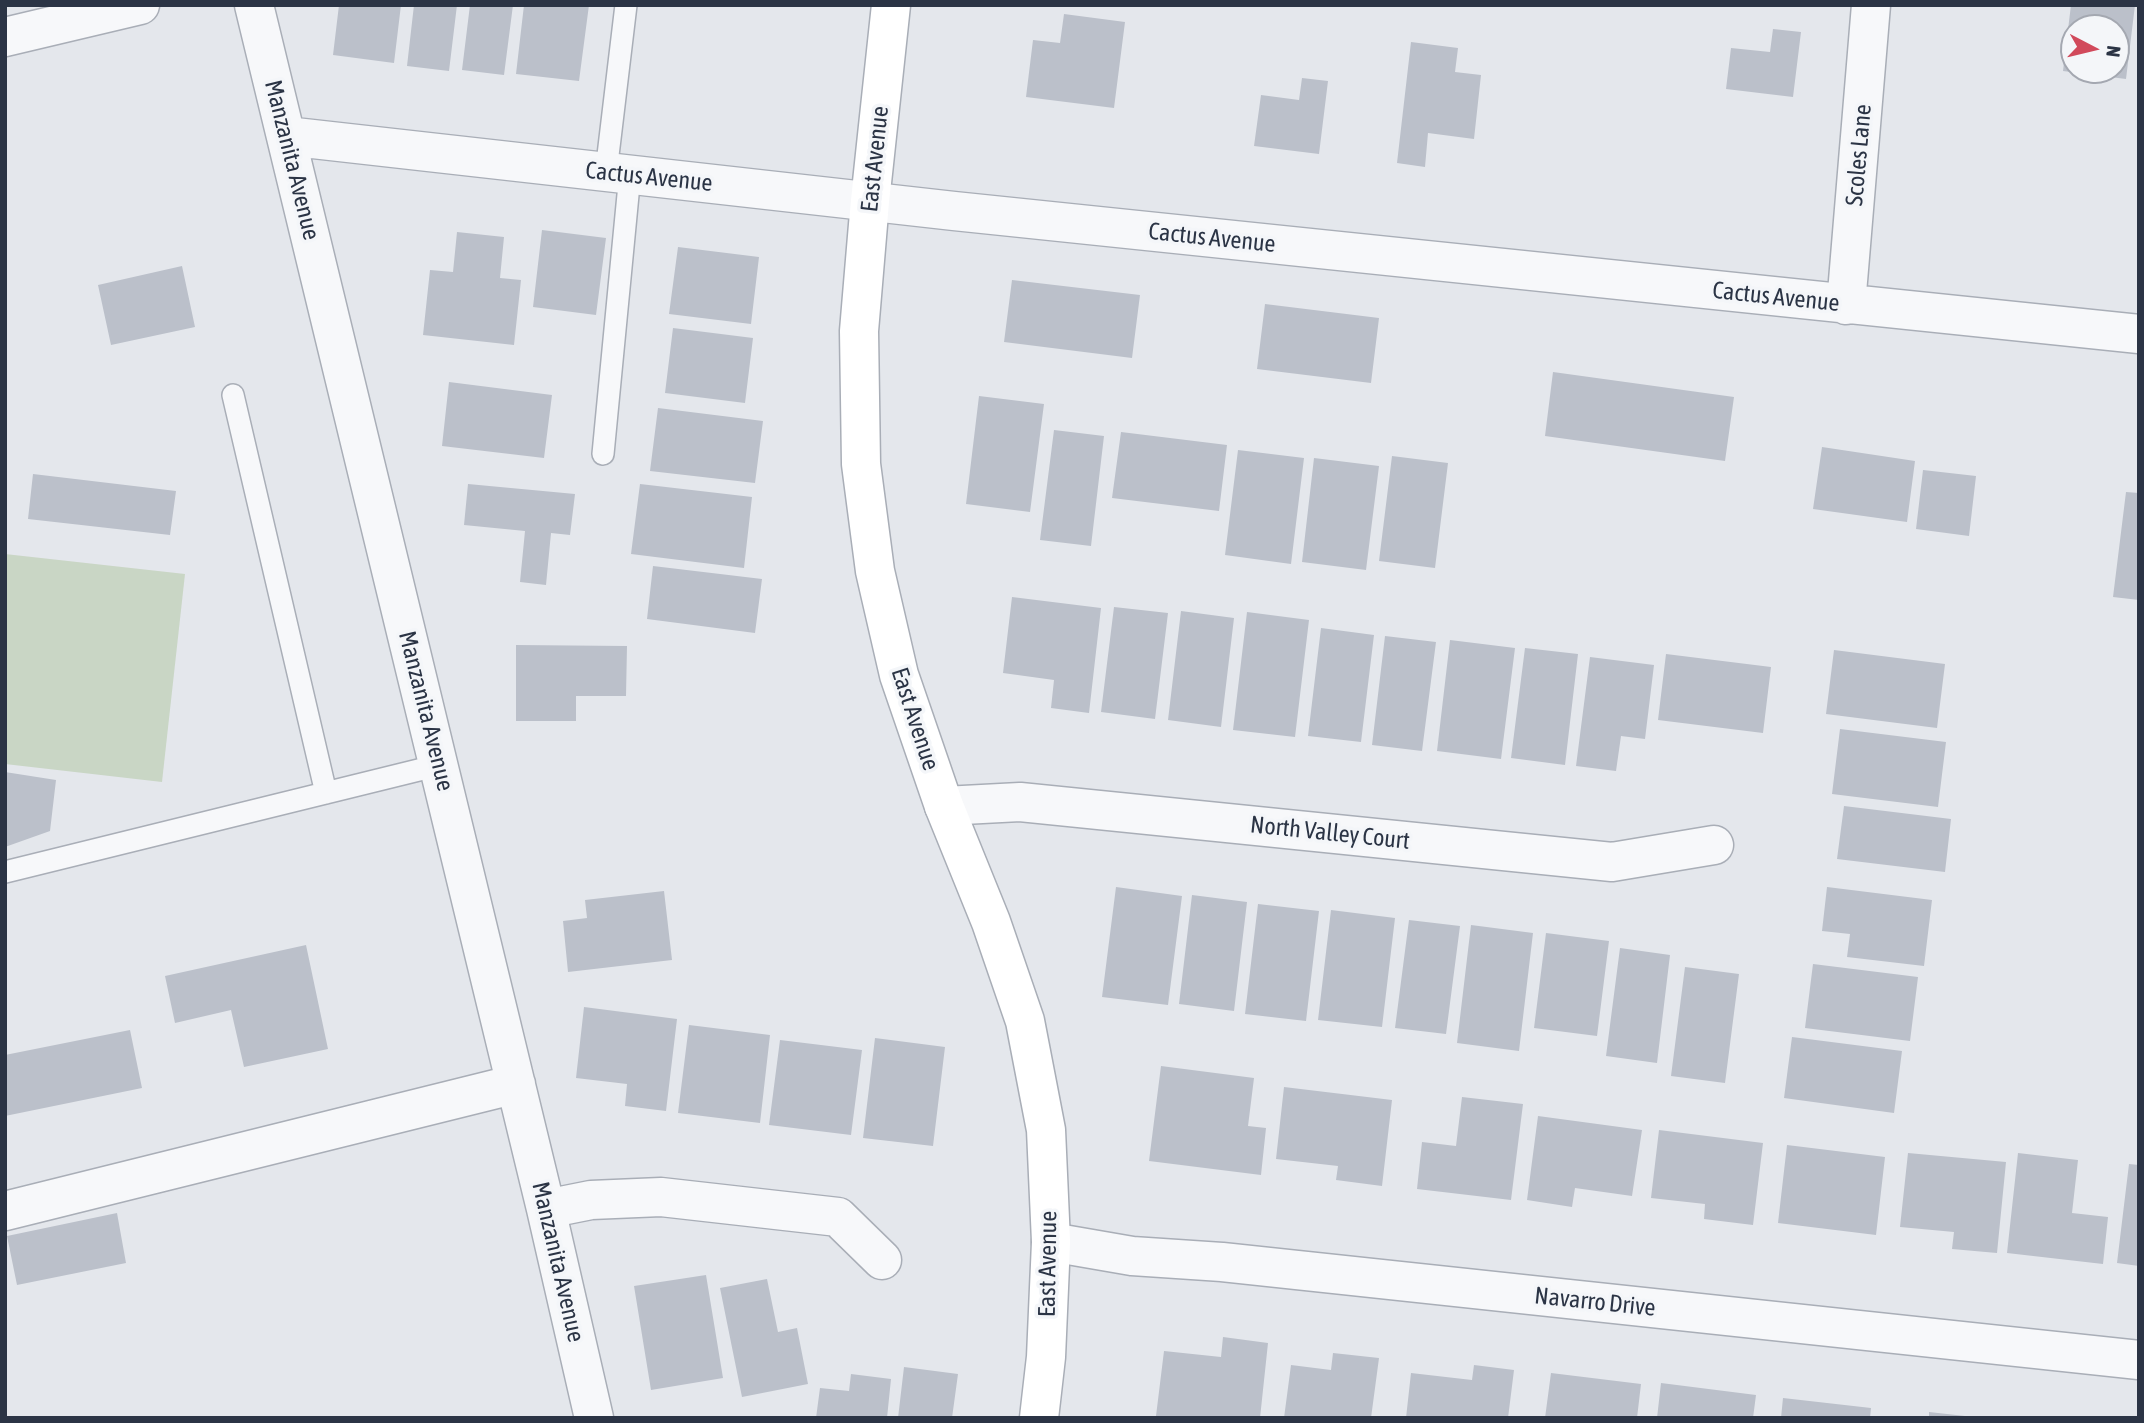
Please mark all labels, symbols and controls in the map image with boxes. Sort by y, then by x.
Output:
north arrow [2060,14,2130,84]
text: N [2102,44,2125,58]
street label: Manzanita Avenue [258,77,326,243]
street label: Scoles Lane [1840,103,1878,207]
street label: East Avenue [855,105,895,213]
street label: Cactus Avenue [584,156,714,198]
street label: Cactus Avenue [1147,217,1277,259]
street label: Cactus Avenue [1711,276,1841,318]
street label: Manzanita Avenue [392,628,460,794]
street label: East Avenue [885,664,945,774]
street label: North Valley Court [1249,810,1411,856]
street label: Manzanita Avenue [526,1179,590,1345]
street label: East Avenue [1033,1211,1063,1317]
street label: Navarro Drive [1533,1281,1657,1323]

